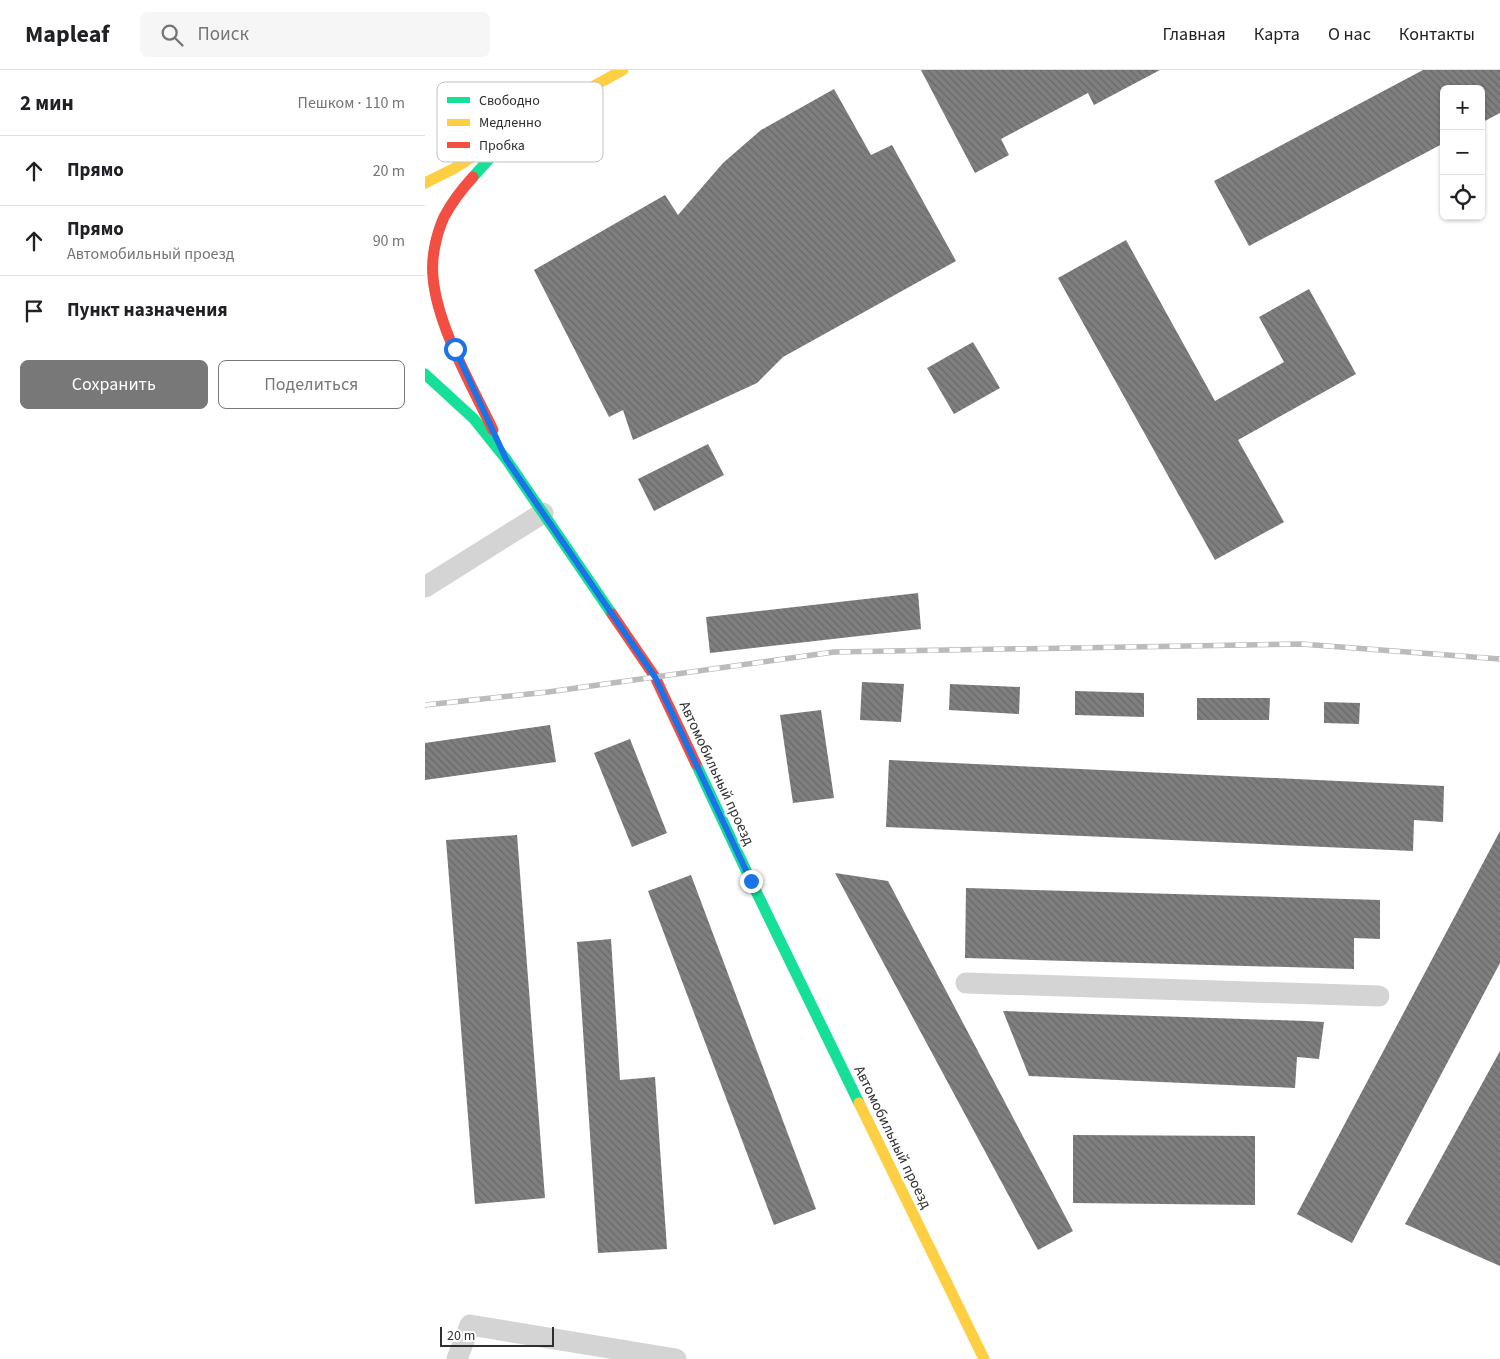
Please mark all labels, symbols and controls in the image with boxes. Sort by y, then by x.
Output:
search box [140,12,490,57]
text: Mapleaf [25,17,110,52]
icon: search [158,21,186,49]
text: Поиск [198,21,249,48]
text: Главная [1163,22,1226,47]
text: Карта [1254,22,1300,47]
text: О нас [1328,22,1371,47]
text: Контакты [1399,22,1475,47]
legend [437,82,603,162]
map controls [1440,85,1485,220]
button: + [1440,85,1485,130]
text: 2 мин [20,88,74,118]
text: Свободно [479,91,540,111]
text: Пешком · 110 m [298,92,405,114]
text: Медленно [479,113,542,133]
button: − [1440,130,1485,175]
text: Пробка [479,136,525,156]
icon: ahead [20,157,48,185]
text: Прямо [67,157,124,184]
text: 20 m [373,160,405,182]
button: locate [1440,175,1485,220]
text: Прямо [67,216,124,243]
icon: ahead [20,227,48,255]
text: 90 m [373,230,405,252]
text: Автомобильный проезд [67,243,234,265]
icon: arrive [20,297,48,325]
text: Пункт назначения [67,297,228,324]
route start [444,338,467,361]
button: Сохранить [20,360,208,409]
button: Поделиться [218,360,405,409]
street label: Автомобильный проезд [674,698,759,849]
route end [740,870,763,893]
street label: Автомобильный проезд [849,1062,936,1212]
scale bar [440,1324,554,1347]
text: 20 m [447,1326,475,1346]

